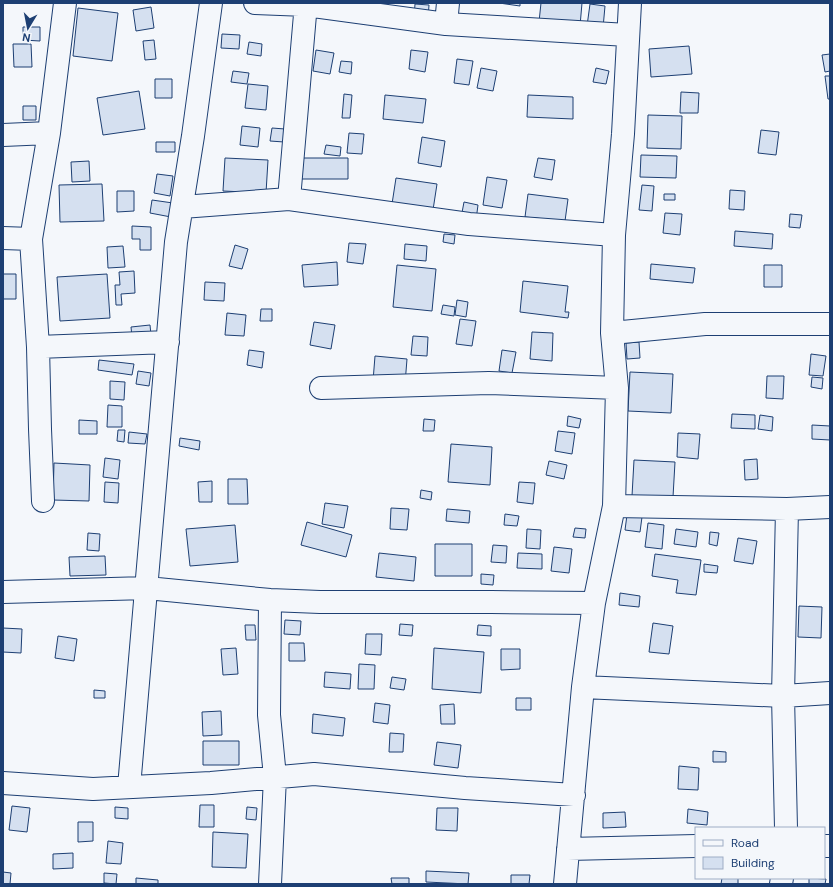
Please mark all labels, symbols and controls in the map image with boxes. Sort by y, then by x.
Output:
north arrow [8,8,48,48]
text: N [21,30,31,45]
legend [695,827,825,879]
text: Road [731,835,759,851]
text: Building [731,855,775,871]

